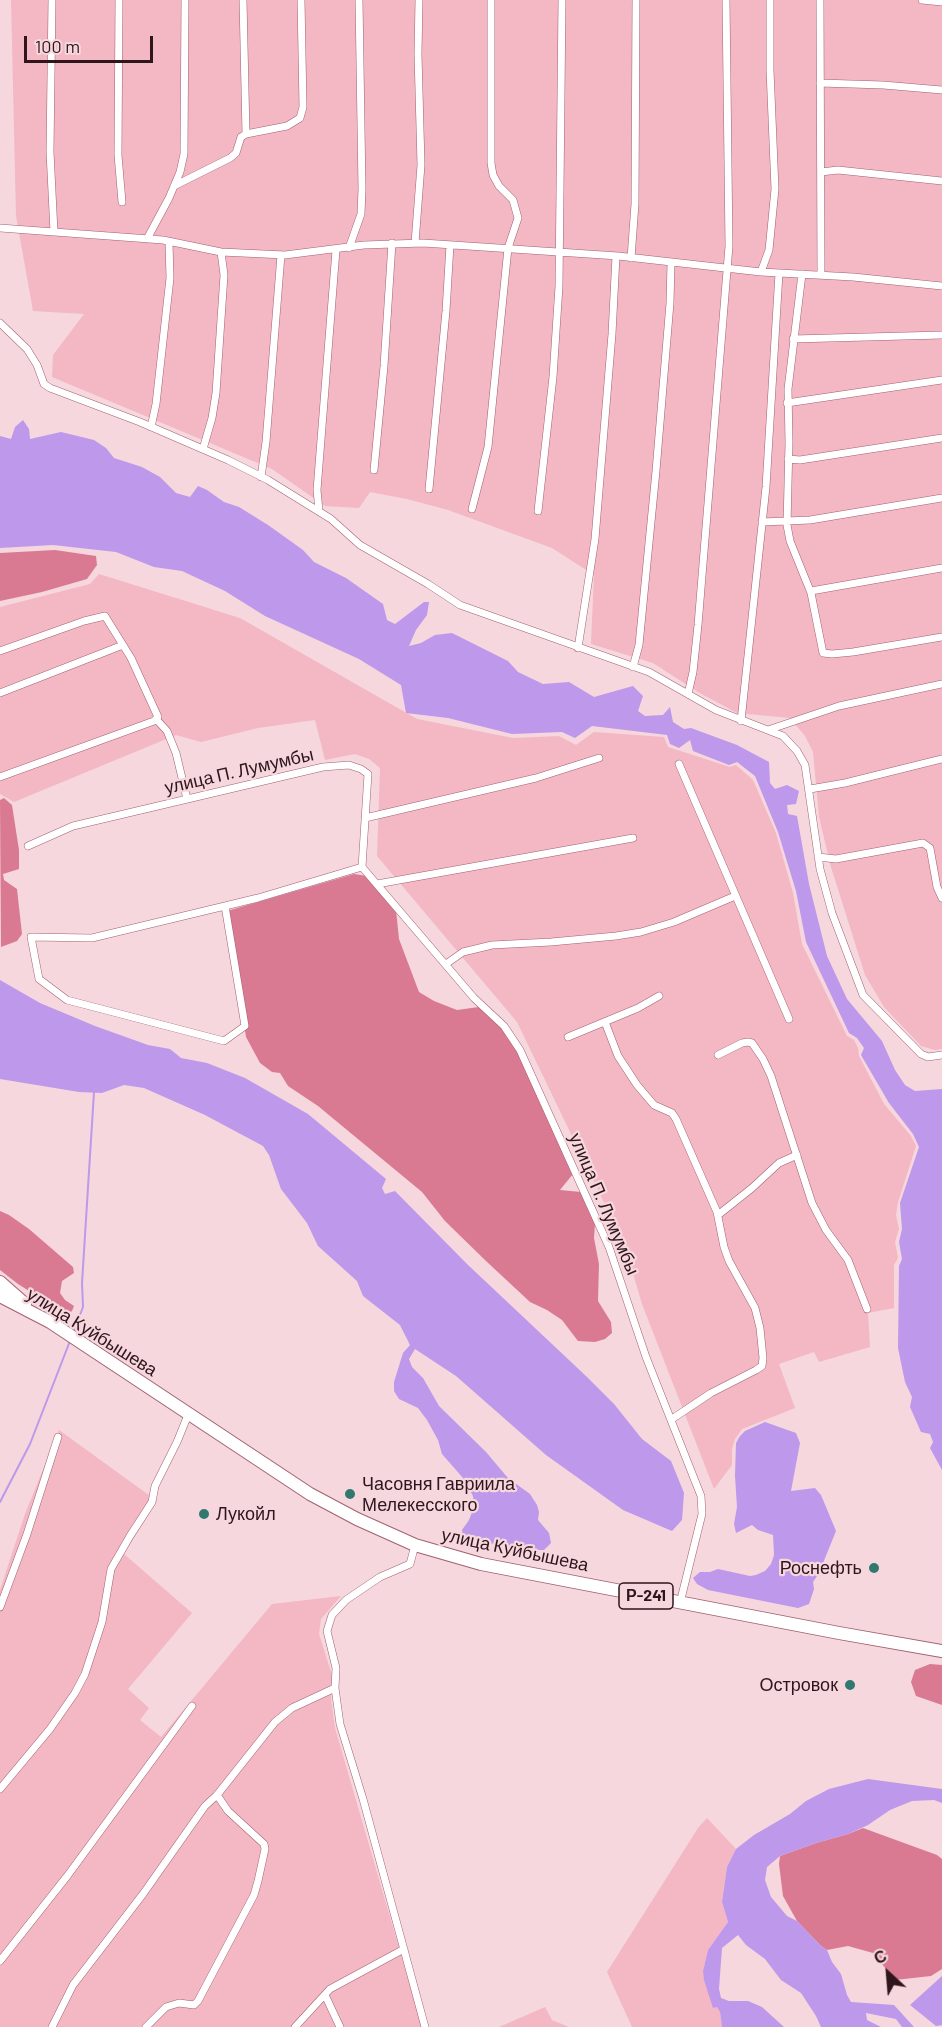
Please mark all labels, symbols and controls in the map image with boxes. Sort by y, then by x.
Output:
scale bar [27,24,156,62]
text: 100 m [35,35,80,57]
street label: улица П. Лумумбы [162,743,316,799]
street label: улица П. Лумумбы [564,1130,644,1278]
street label: улица Куйбышева [23,1283,161,1381]
place label: Часовня Гавриила Мелекесского [362,1473,515,1516]
marker: Часовня Гавриила Мелекесского [343,1487,357,1501]
place label: Лукойл [216,1503,276,1525]
marker: Лукойл [197,1507,211,1521]
street label: улица Куйбышева [440,1524,590,1576]
place label: Роснефть [780,1557,862,1579]
marker: Роснефть [867,1561,881,1575]
road number: Р-241 [619,1583,673,1609]
place label: Островок [759,1674,838,1696]
marker: Островок [843,1678,857,1692]
north arrow [858,1943,918,2003]
text: С [871,1945,889,1967]

